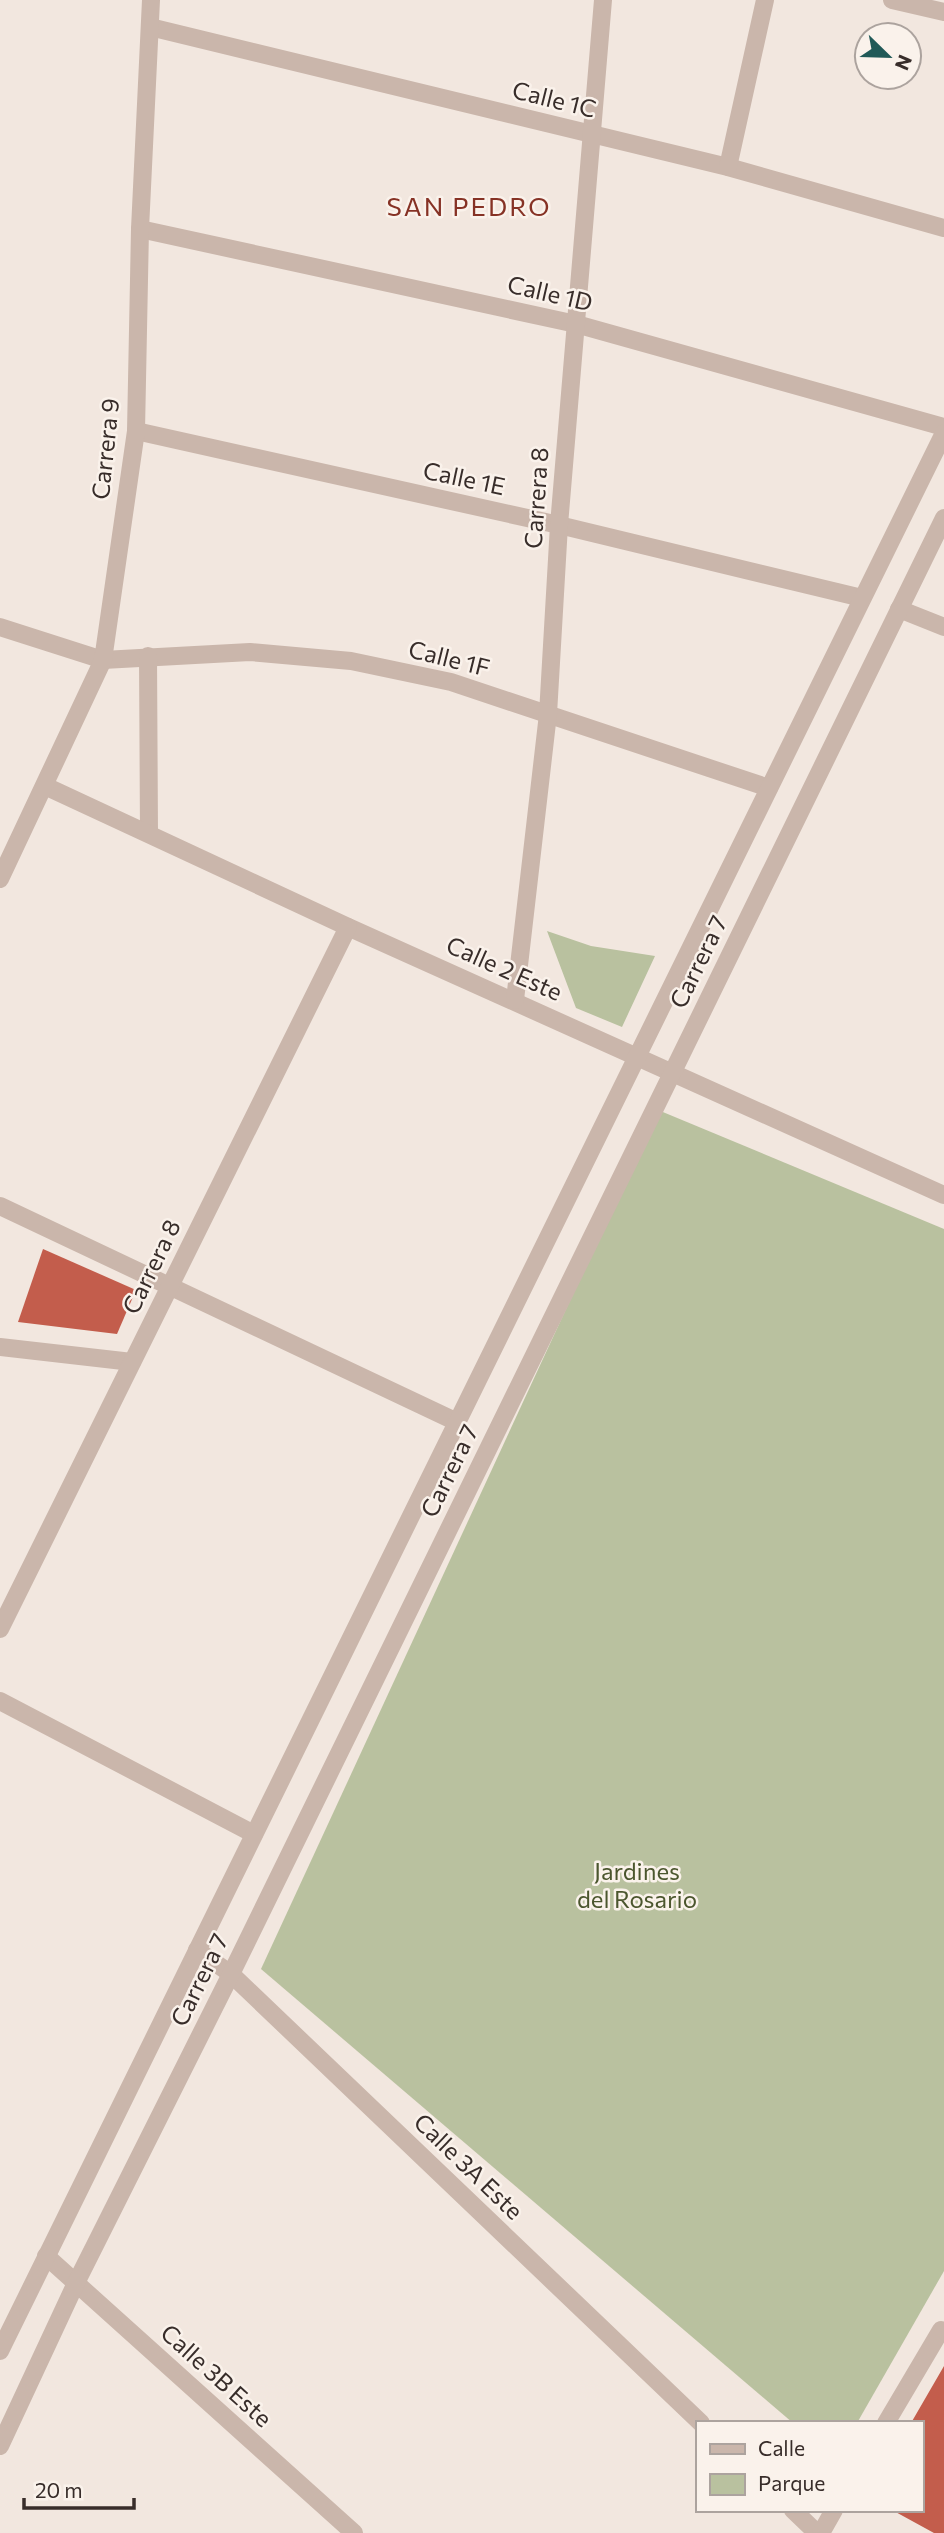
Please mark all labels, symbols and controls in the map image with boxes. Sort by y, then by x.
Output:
north arrow [853,21,923,91]
text: N [891,52,917,74]
street label: Calle 1C [510,74,599,123]
district label: SAN PEDRO [387,190,551,221]
street label: Calle 1D [505,269,596,316]
street label: Carrera 9 [85,397,124,501]
street label: Carrera 8 [517,446,554,550]
street label: Calle 1E [421,455,508,500]
street label: Calle 1F [406,633,493,682]
street label: Carrera 7 [663,910,733,1012]
street label: Calle 2 Este [442,929,567,1006]
street label: Carrera 8 [115,1214,186,1318]
street label: Carrera 7 [414,1419,484,1521]
park label: Jardines del Rosario [577,1856,697,1913]
street label: Carrera 7 [164,1928,234,2030]
street label: Calle 3A Este [409,2107,530,2225]
street label: Calle 3B Este [155,2317,279,2432]
legend [696,2421,923,2512]
text: Calle [758,2435,805,2460]
scale bar [24,2466,135,2510]
text: Parque [758,2470,825,2495]
text: 20 m [35,2477,83,2502]

